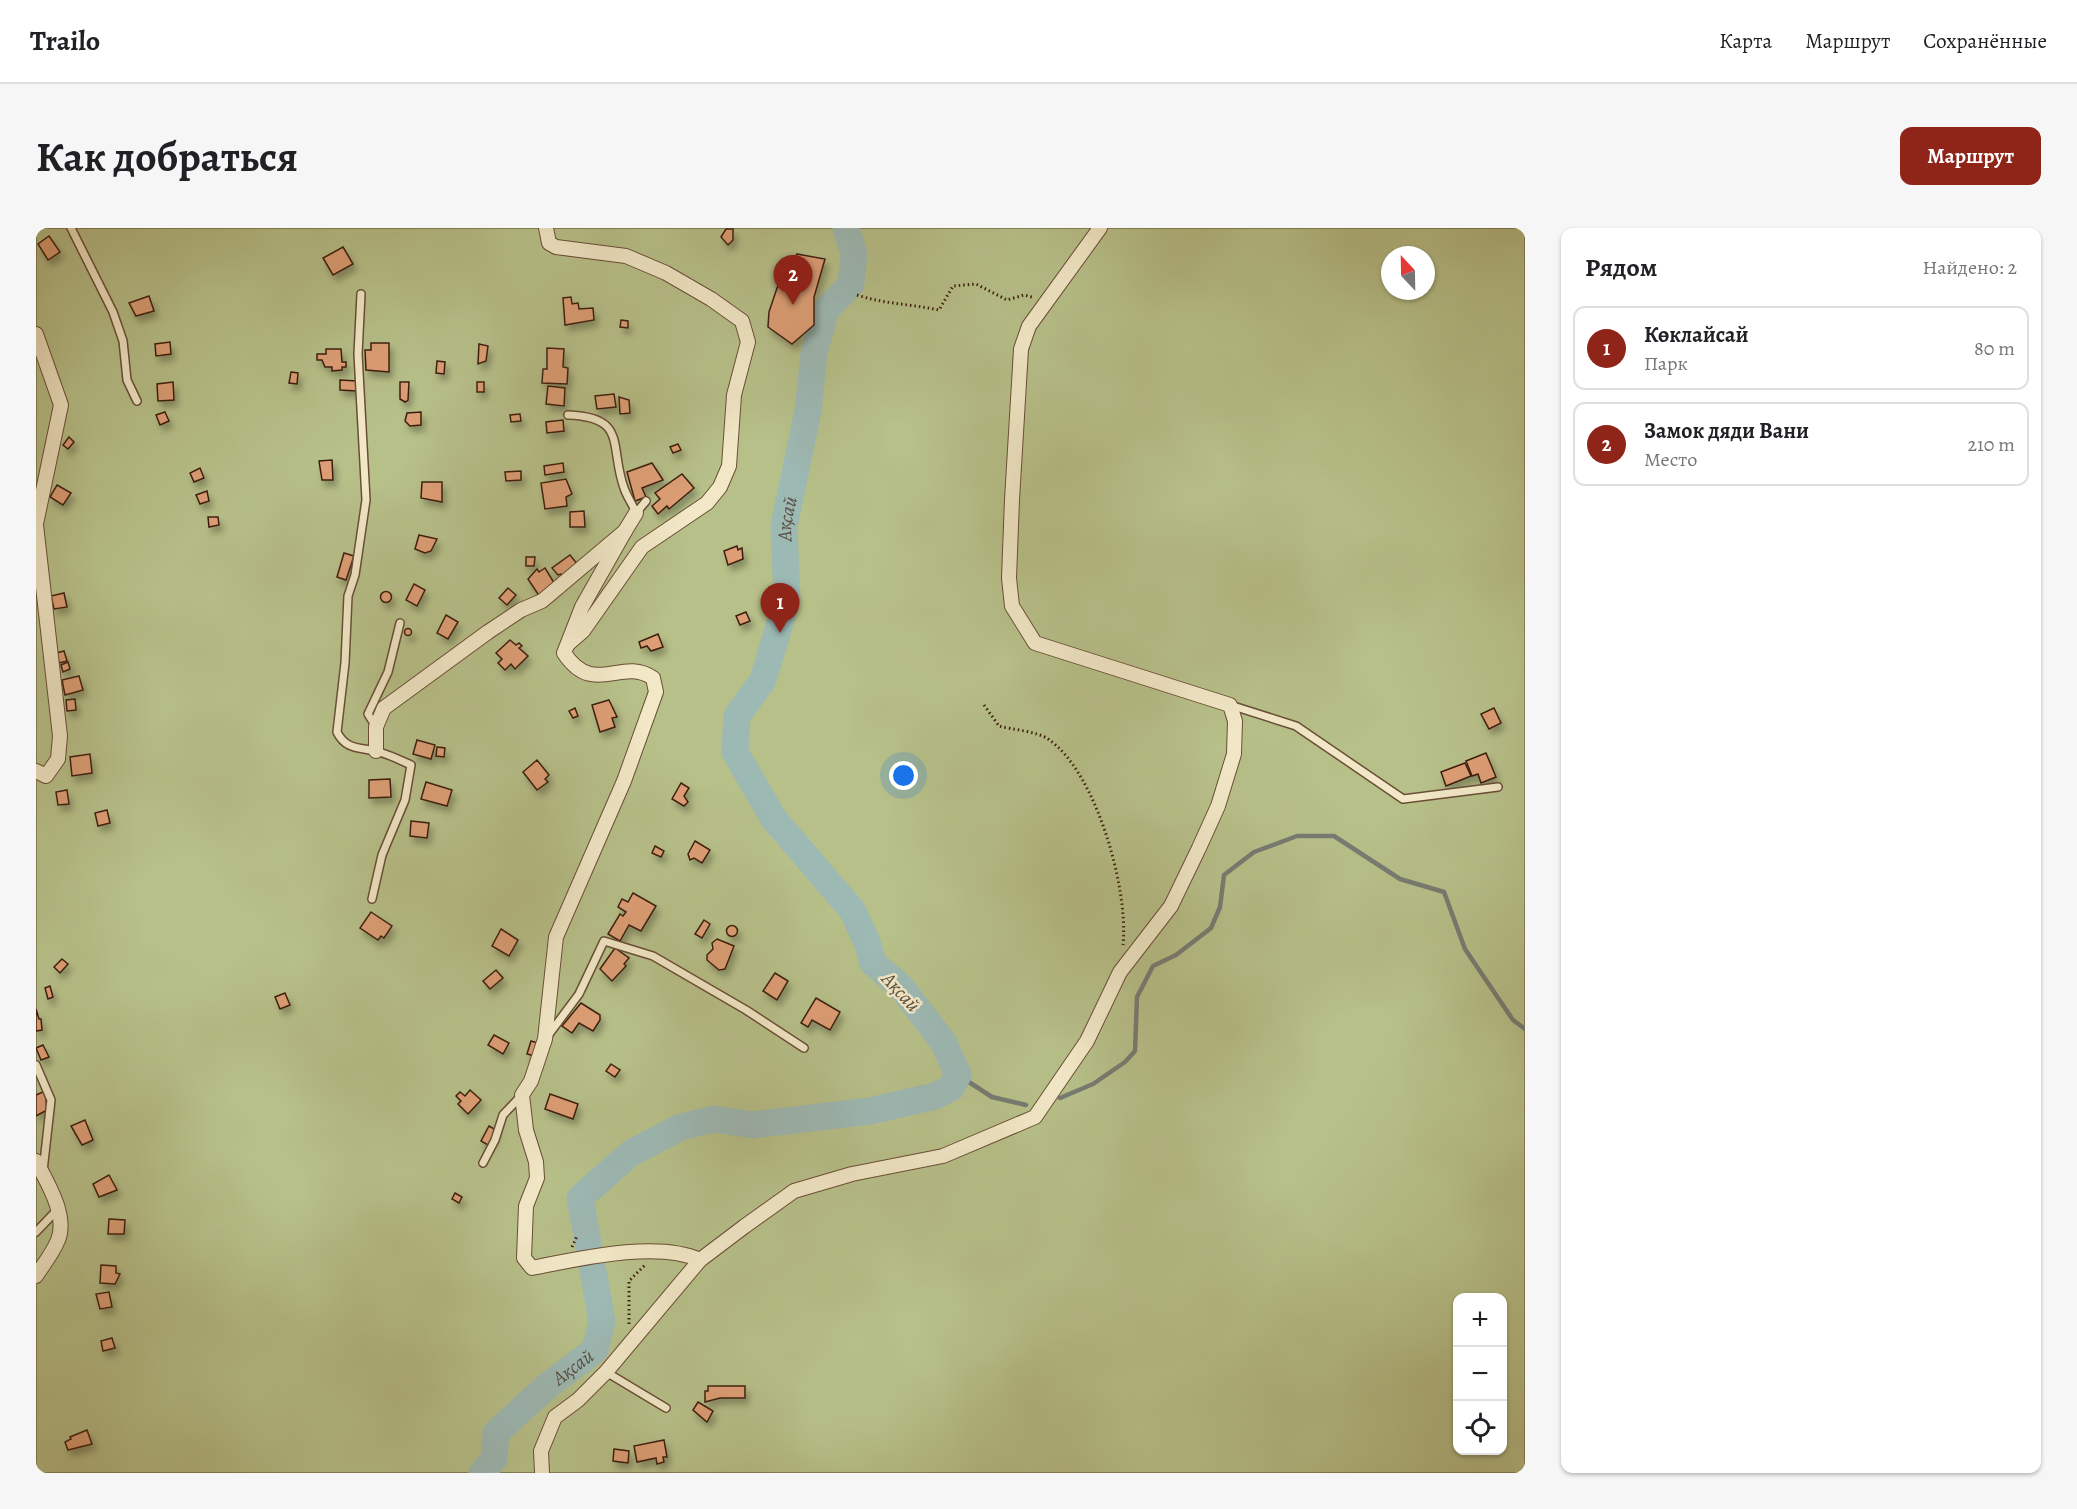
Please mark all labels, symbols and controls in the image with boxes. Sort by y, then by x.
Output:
text: Trailo [30,22,100,60]
text: Карта [1719,27,1772,55]
text: Маршрут [1805,27,1890,55]
text: Сохранённые [1923,27,2047,55]
button: Маршрут [1900,127,2041,185]
text: Как добраться [36,128,298,185]
north arrow [1381,246,1435,300]
text: Рядом [1585,250,1657,285]
text: Найдено: 2 [1922,254,2017,281]
pin: 2 [774,256,813,305]
text: Көклайсай [1644,320,1749,350]
text: 1 [1603,335,1610,362]
text: 80 m [1974,335,2015,362]
text: Парк [1644,350,1688,377]
text: Замок дяди Вани [1644,416,1809,446]
text: 2 [1602,431,1611,458]
text: 210 m [1967,431,2015,458]
text: Место [1644,446,1697,473]
water label: Ақсай [770,494,803,543]
pin: 1 [760,584,800,633]
your location [889,761,918,790]
water label: Ақсай [875,965,926,1018]
map controls [1453,1293,1507,1455]
button: + [1453,1293,1507,1347]
water label: Ақсай [546,1342,599,1392]
button: − [1453,1347,1507,1401]
button: locate [1453,1401,1507,1455]

